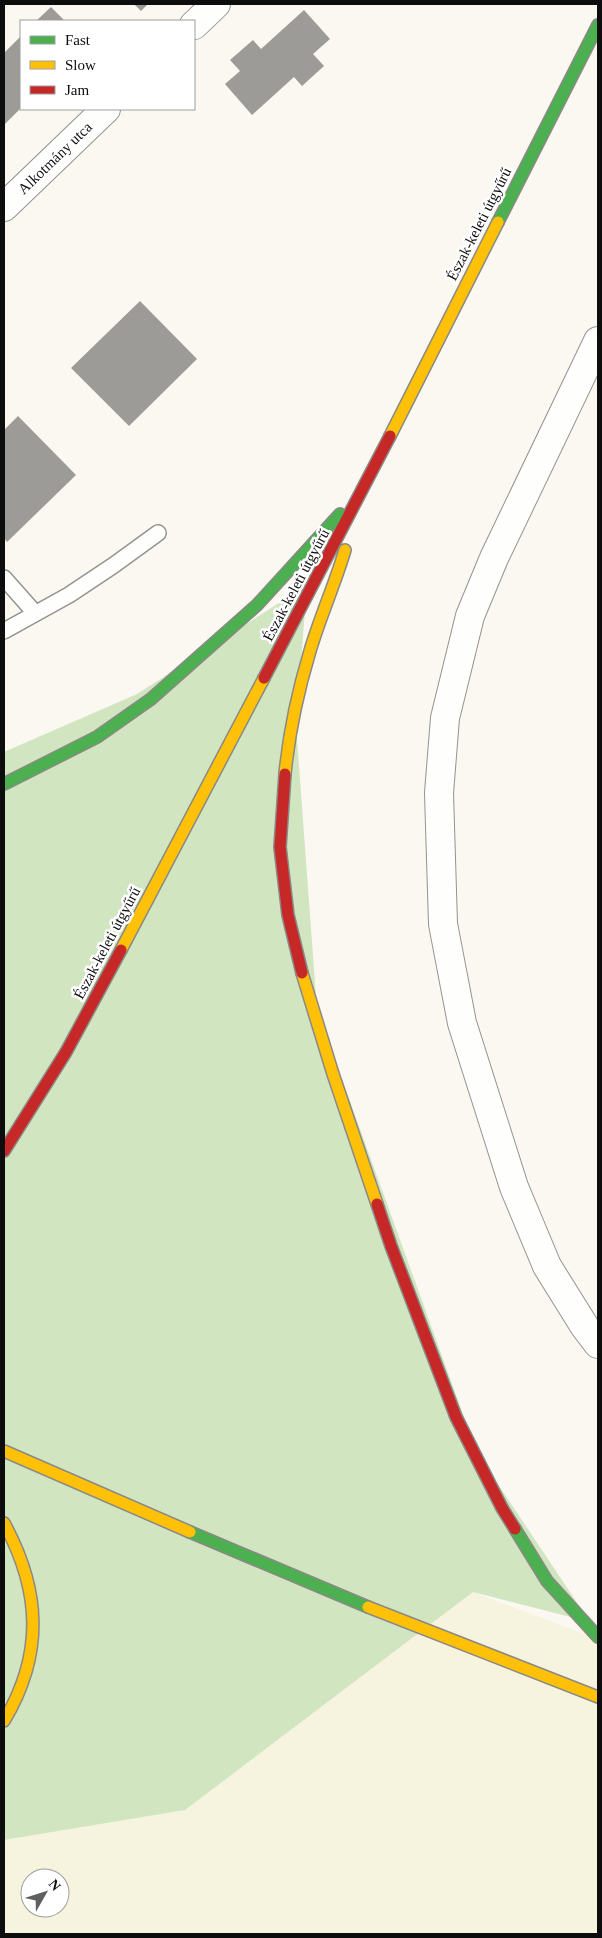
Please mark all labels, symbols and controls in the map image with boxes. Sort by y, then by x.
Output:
legend [20,20,195,110]
text: Fast [65,32,91,48]
text: Slow [65,57,96,73]
text: Jam [65,82,89,98]
street label: Alkotmány utca [15,119,95,197]
street label: Észak-keleti útgyűrű [444,164,515,283]
street label: Észak-keleti útgyűrű [260,526,333,644]
street label: Észak-keleti útgyűrű [71,884,144,1002]
north arrow [20,1868,70,1918]
text: N [46,1876,64,1894]

